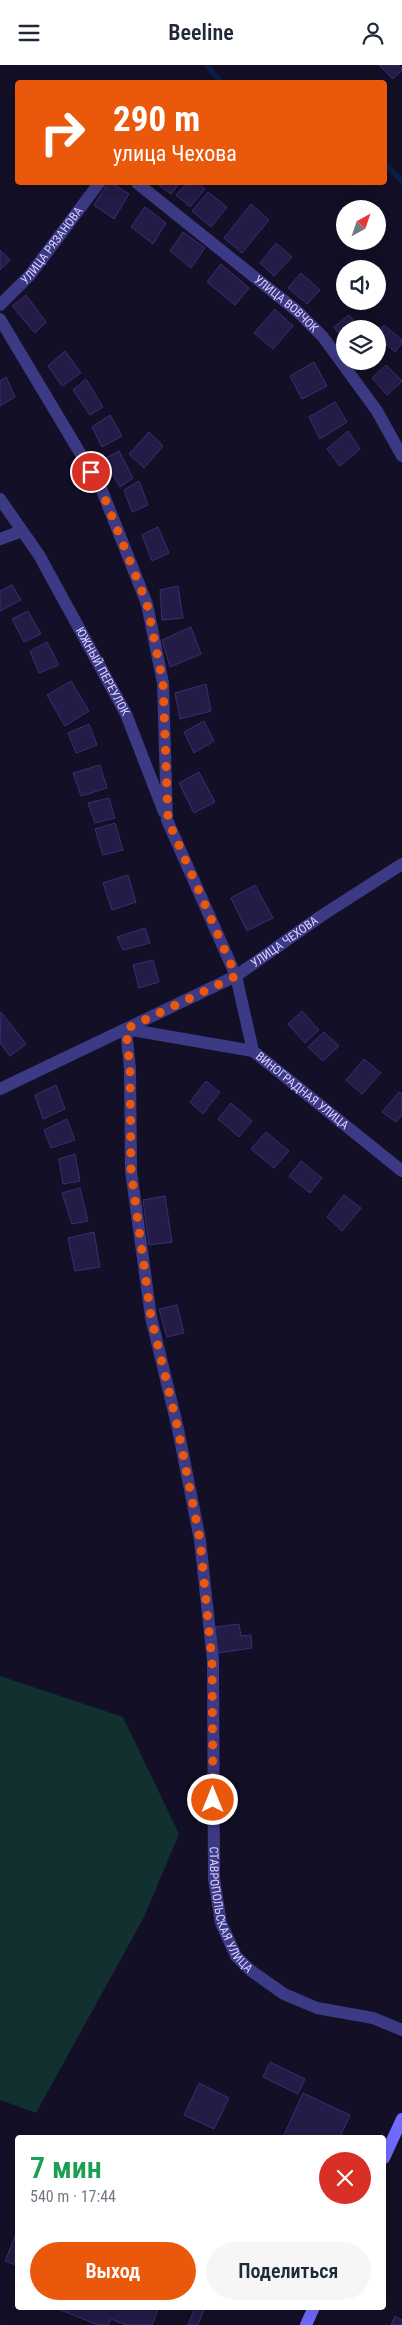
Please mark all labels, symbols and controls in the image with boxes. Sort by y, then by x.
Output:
icon: menu [15,19,43,47]
icon: person [359,19,387,47]
text: Beeline [168,20,234,45]
text: 290 m [113,99,200,140]
icon: right [30,100,95,165]
text: улица Чехова [113,141,237,166]
north arrow [336,200,386,250]
map controls [336,200,386,370]
street label: УЛИЦА РЯЗАНОВА [18,204,86,287]
button: sound [336,260,386,310]
street label: УЛИЦА ВОВЧОК [251,272,321,335]
button: layers [336,320,386,370]
pin [70,451,112,493]
icon: arrive [77,458,105,486]
street label: ЮЖНЫЙ ПЕРЕУЛОК [73,625,133,718]
street label: УЛИЦА ЧЕХОВА [248,913,321,970]
street label: ВИНОГРАДНАЯ УЛИЦА [253,1049,351,1132]
position arrow [186,1773,238,1825]
street label: СТАВРОПОЛЬСКАЯ УЛИЦА [207,1846,256,1976]
text: 7 мин [30,2150,102,2185]
button: close [319,2152,371,2204]
text: 540 m · 17:44 [30,2187,116,2206]
button: Выход [30,2242,196,2300]
button: Поделиться [206,2242,371,2300]

